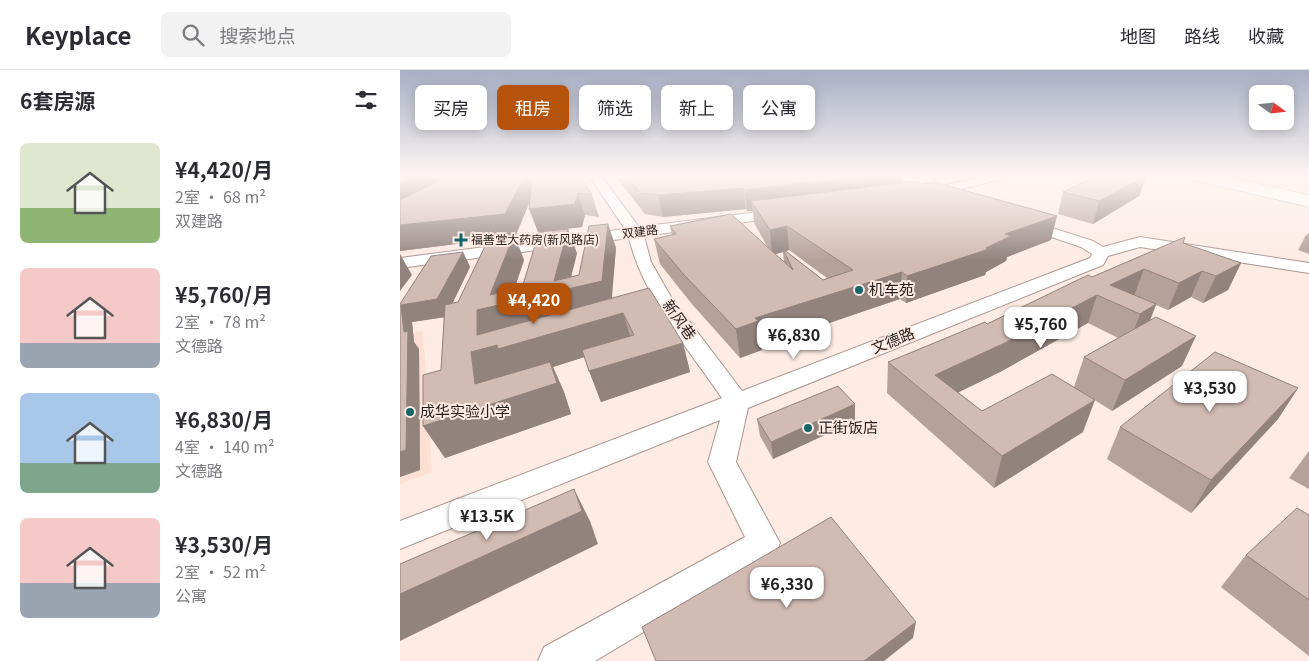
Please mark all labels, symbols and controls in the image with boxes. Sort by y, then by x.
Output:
search box [161,12,511,57]
text: Keyplace [25,17,131,52]
icon: search [179,21,207,49]
text: 搜索地点 [219,21,295,48]
text: 地图 [1120,22,1156,48]
text: 路线 [1184,22,1220,48]
text: 收藏 [1248,22,1284,48]
text: 6套房源 [20,85,95,115]
chip: 买房 [415,85,487,130]
chip: 租房 [497,85,569,130]
chip: 筛选 [579,85,651,130]
chip: 新上 [661,85,733,130]
chip: 公寓 [743,85,815,130]
north arrow [1249,85,1294,130]
map controls [1249,85,1294,130]
icon: filters [352,86,380,114]
text: ¥4,420/月 [175,154,273,184]
icon: home [60,163,120,223]
text: 2室 · 68 m² [175,184,266,208]
text: 双建路 [175,208,223,232]
street label: 双建路 [621,220,659,241]
place label: 福善堂大药房(新风路店) [471,230,599,247]
marker: 福善堂大药房(新风路店) [455,234,467,246]
place label: 机车苑 [869,278,914,299]
text: ¥5,760/月 [175,279,273,309]
pin: ¥4,420 [493,282,575,325]
marker: 机车苑 [853,284,865,296]
text: ¥4,420 [508,287,560,311]
icon: home [60,288,120,348]
street label: 新风巷 [659,295,702,344]
pin: ¥5,760 [1000,306,1082,349]
text: 2室 · 78 m² [175,309,266,333]
text: ¥5,760 [1015,311,1067,335]
pin: ¥6,830 [753,318,835,360]
street label: 文德路 [868,321,917,358]
text: ¥6,830 [768,322,820,346]
text: 文德路 [175,333,223,357]
pin: ¥3,530 [1169,370,1251,413]
text: ¥3,530 [1184,375,1236,399]
place label: 成华实验小学 [420,400,510,421]
text: ¥6,830/月 [175,404,273,434]
marker: 成华实验小学 [404,406,416,418]
icon: home [60,413,120,473]
place label: 正街饭店 [818,416,878,437]
marker: 正街饭店 [802,422,814,434]
text: 4室 · 140 m² [175,434,275,458]
text: 文德路 [175,458,223,482]
pin: ¥13.5K [446,498,528,541]
text: ¥13.5K [460,503,514,527]
text: ¥3,530/月 [175,529,273,559]
icon: home [60,538,120,598]
text: 2室 · 52 m² [175,559,266,583]
pin: ¥6,330 [746,566,828,609]
text: ¥6,330 [761,571,813,595]
text: 公寓 [175,583,207,607]

